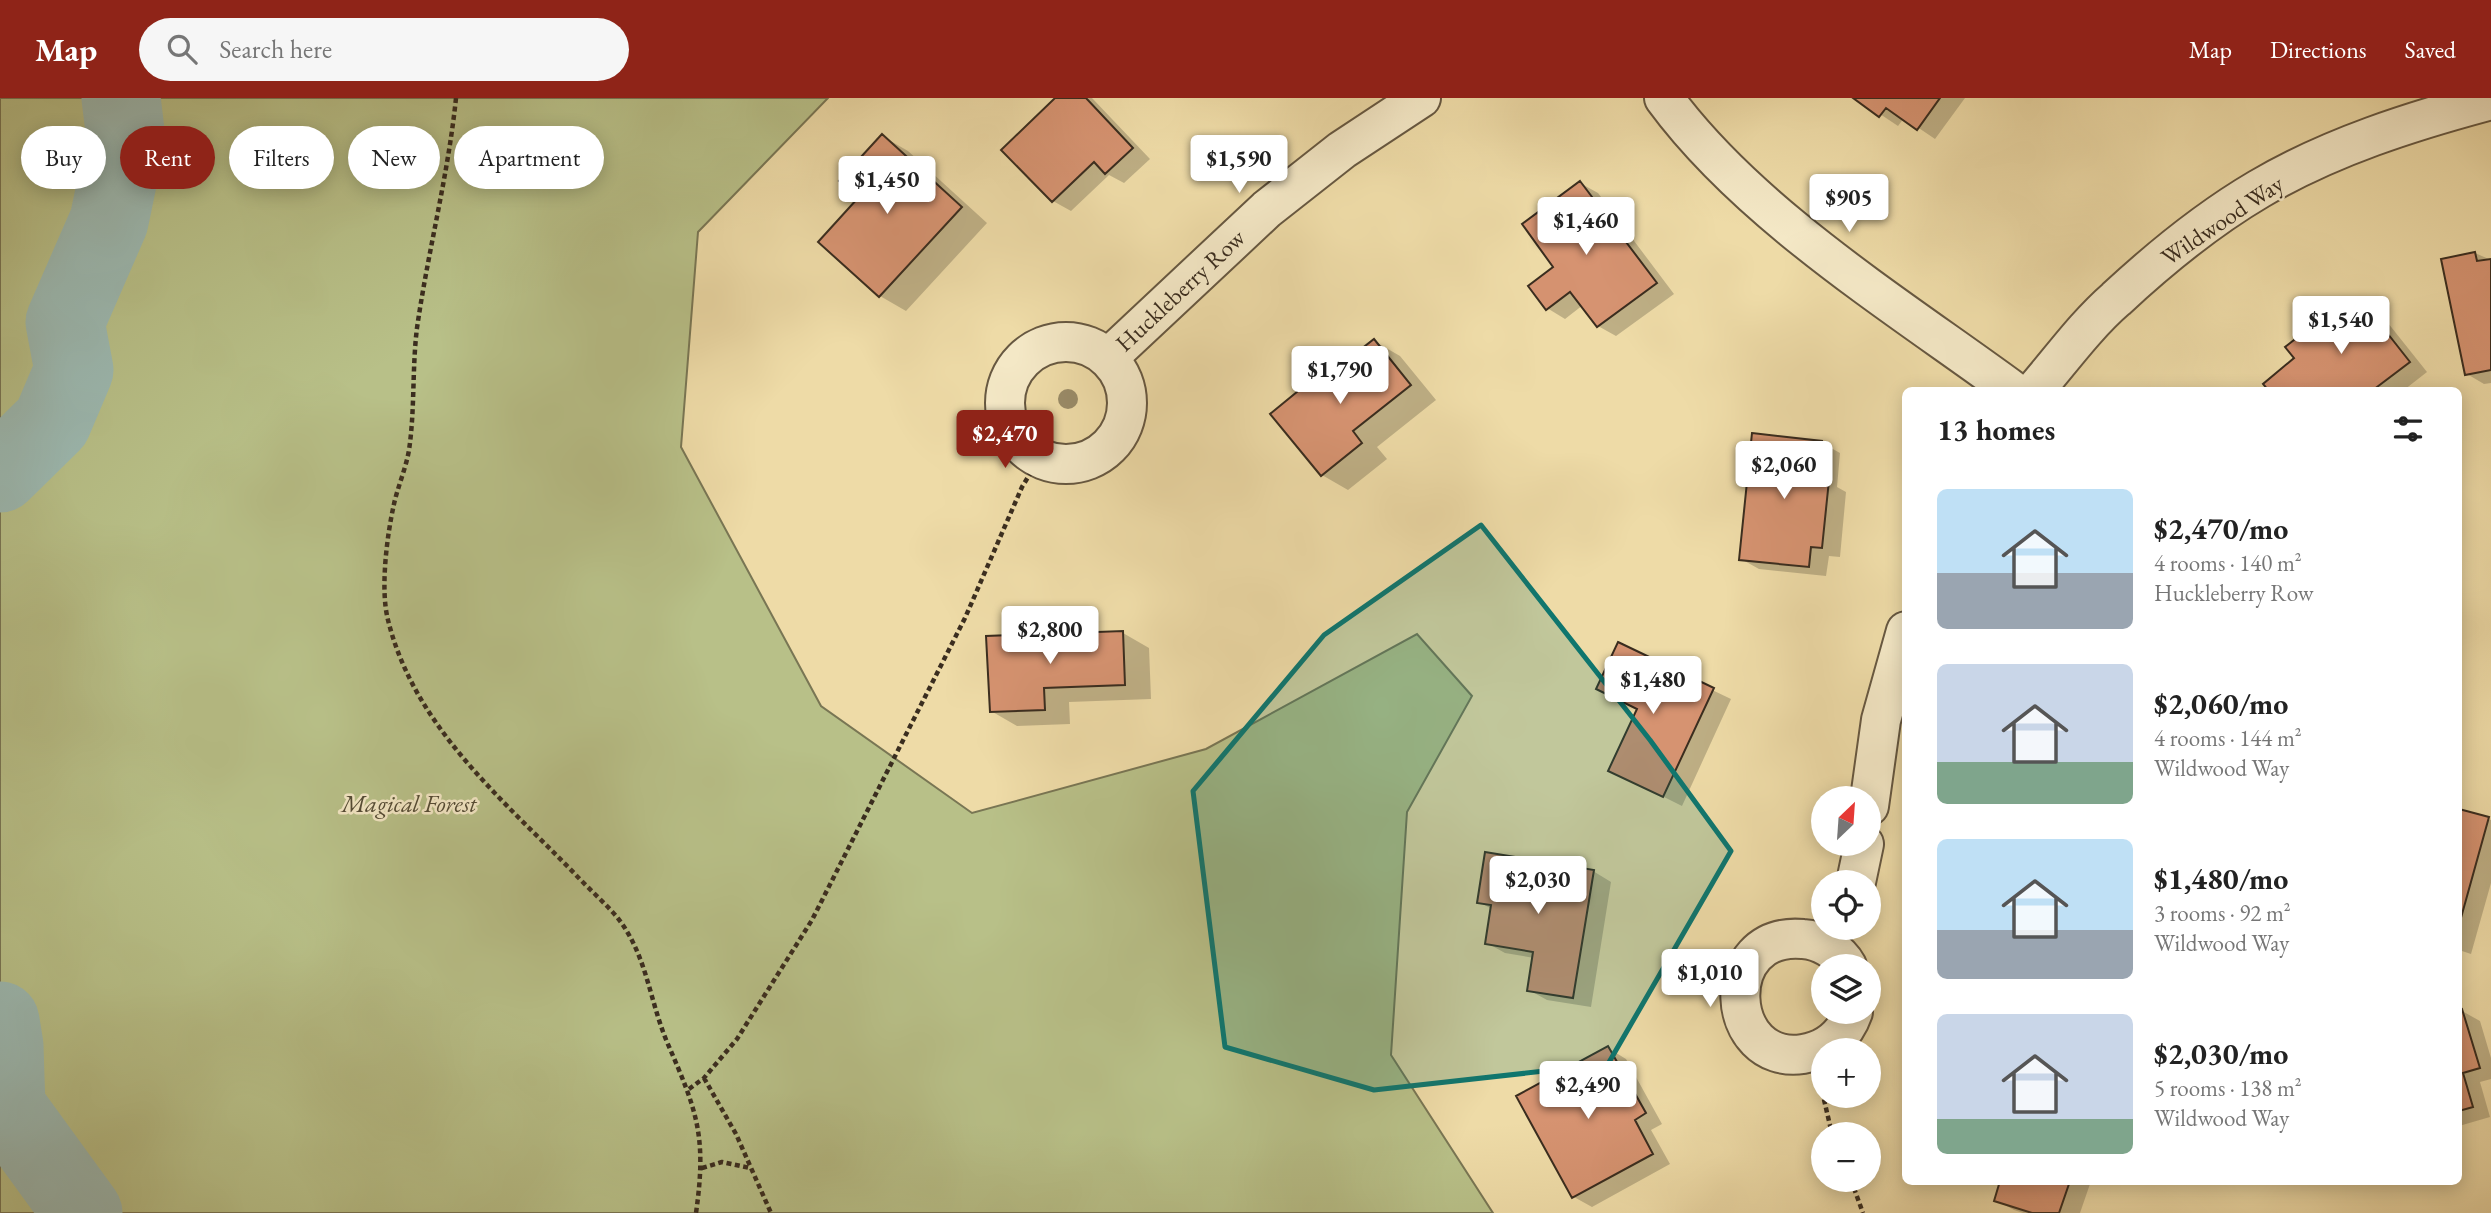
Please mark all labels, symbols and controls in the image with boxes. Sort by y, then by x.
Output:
search box [139,18,629,81]
text: Map [35,28,97,71]
icon: search [163,30,201,68]
text: Search here [219,32,332,66]
text: Map [2189,34,2232,65]
text: Directions [2270,34,2367,65]
text: Saved [2405,34,2456,65]
chip: Buy [21,126,106,189]
chip: Rent [120,126,215,189]
chip: Filters [229,126,334,189]
chip: New [348,126,440,189]
chip: Apartment [454,126,604,189]
pin: $1,590 [1182,136,1296,195]
text: $1,590 [1207,143,1271,173]
pin: $1,450 [830,156,944,216]
text: $1,450 [855,164,919,194]
street label: Wildwood Way [2155,167,2290,272]
pin: $905 [1808,174,1890,234]
text: $905 [1825,182,1873,212]
pin: $1,460 [1529,198,1643,257]
text: $1,460 [1554,205,1618,235]
street label: Huckleberry Row [1109,222,1252,358]
pin: $1,540 [2284,296,2398,356]
text: $1,540 [2309,304,2373,334]
pin: $1,790 [1283,346,1397,406]
text: $1,790 [1308,354,1372,384]
pin: $2,470 [948,410,1062,470]
text: 13 homes [1937,410,2055,449]
icon: filters [2389,410,2427,448]
text: $2,470 [973,418,1037,448]
pin: $2,060 [1727,442,1841,501]
text: $2,060 [1752,449,1816,479]
text: $2,470/mo [2154,509,2288,548]
icon: home [1993,517,2077,601]
text: 4 rooms · 140 m² [2154,548,2302,578]
text: Huckleberry Row [2154,578,2313,608]
pin: $2,800 [993,606,1107,666]
text: $2,800 [1018,614,1082,644]
pin: $1,480 [1596,656,1710,716]
text: $1,480 [1621,664,1685,694]
text: $2,060/mo [2154,684,2288,723]
icon: home [1993,692,2077,776]
text: 4 rooms · 144 m² [2154,723,2302,753]
text: Wildwood Way [2154,753,2289,783]
north arrow [1811,786,1881,856]
map controls [1811,786,1881,1192]
park label: Magical Forest [340,788,477,819]
pin: $2,030 [1481,856,1595,916]
text: $1,480/mo [2154,859,2288,898]
text: $2,030 [1506,864,1570,894]
icon: home [1993,867,2077,951]
button: locate [1811,870,1881,940]
text: 3 rooms · 92 m² [2154,898,2291,928]
text: Wildwood Way [2154,928,2289,958]
pin: $1,010 [1653,950,1767,1009]
button: layers [1811,954,1881,1024]
text: $1,010 [1678,957,1742,987]
text: $2,030/mo [2154,1034,2288,1073]
button: + [1811,1038,1881,1108]
icon: home [1993,1042,2077,1126]
pin: $2,490 [1531,1062,1645,1121]
text: $2,490 [1556,1069,1620,1099]
text: 5 rooms · 138 m² [2154,1073,2302,1103]
text: Wildwood Way [2154,1103,2289,1133]
button: − [1811,1122,1881,1192]

